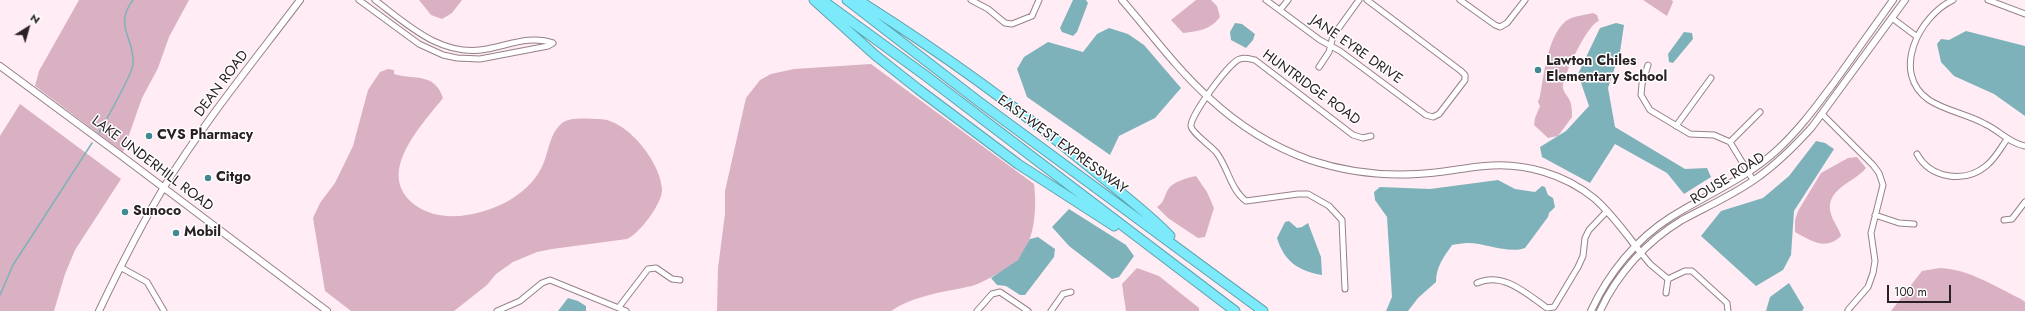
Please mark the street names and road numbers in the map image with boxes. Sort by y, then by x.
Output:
street label: JANE EYRE DRIVE [1307,12,1405,88]
street label: DEAN ROAD [192,47,252,121]
street label: HUNTRIDGE ROAD [1259,47,1363,129]
street label: EAST-WEST EXPRESSWAY [994,92,1130,198]
street label: LAKE UNDERHILL ROAD [88,113,216,215]
street label: ROUSE ROAD [1688,149,1768,209]

